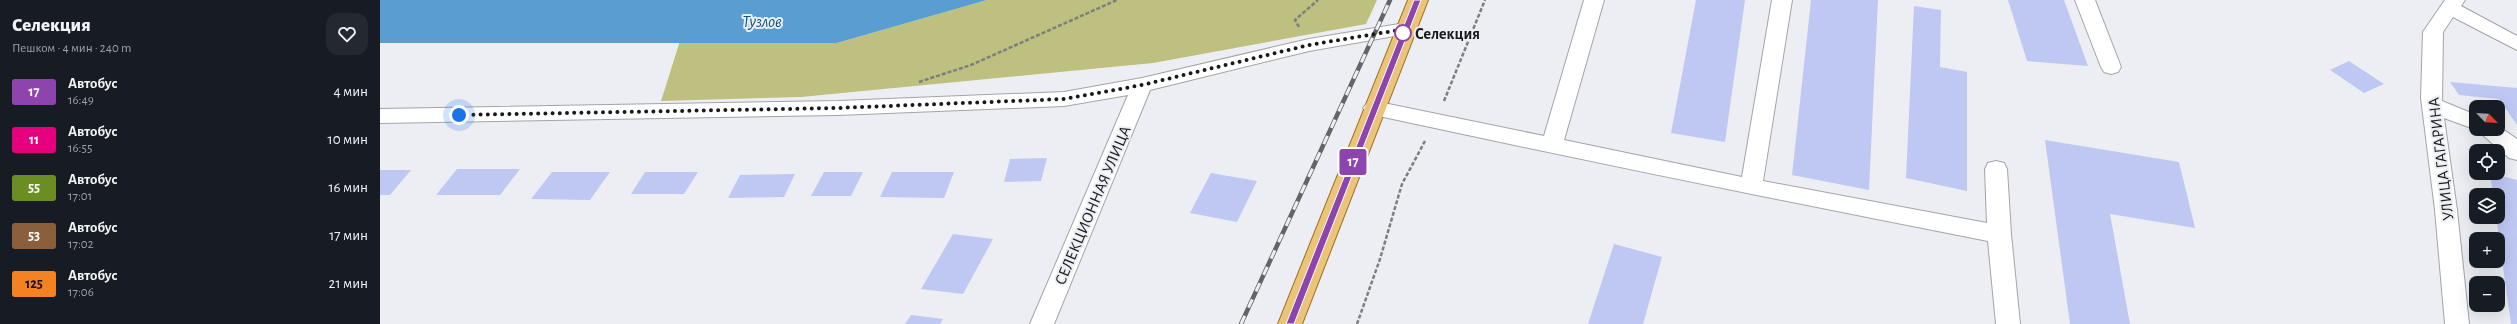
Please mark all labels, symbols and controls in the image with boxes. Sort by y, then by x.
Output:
button: heart [326,13,368,55]
water label: Тузлов [742,13,782,30]
text: Селекция [12,16,91,35]
marker: Селекция [1394,24,1412,42]
place label: Селекция [1415,26,1480,42]
text: Пешком · 4 мин · 240 m [12,42,131,55]
text: Автобус [68,76,118,91]
text: 4 мин [333,84,368,99]
text: 17 [28,85,40,99]
text: 16:49 [68,94,94,107]
street label: УЛИЦА ГАГАРИНА [2425,96,2456,221]
north arrow [2469,100,2505,136]
map controls [2469,100,2505,312]
your location [449,105,469,125]
street label: СЕЛЕКЦИОННАЯ УЛИЦА [1052,123,1134,287]
text: Автобус [68,124,118,139]
text: 10 мин [328,132,368,147]
text: 11 [29,133,39,147]
text: 16:55 [68,142,92,155]
button: locate [2469,144,2505,180]
line badge: 17 [1335,149,1371,175]
text: 17 [1347,155,1359,169]
text: Автобус [68,172,118,187]
text: 16 мин [328,180,368,195]
text: 55 [28,181,40,195]
button: layers [2469,188,2505,224]
text: 17:01 [68,190,92,203]
text: Автобус [68,220,118,235]
text: 17 мин [329,228,368,243]
text: 53 [28,229,40,243]
button: + [2469,232,2505,268]
text: 17:02 [68,238,94,251]
text: Автобус [68,268,118,283]
text: 21 мин [329,276,368,291]
button: − [2469,276,2505,312]
text: 125 [25,277,43,291]
text: 17:06 [68,286,94,299]

